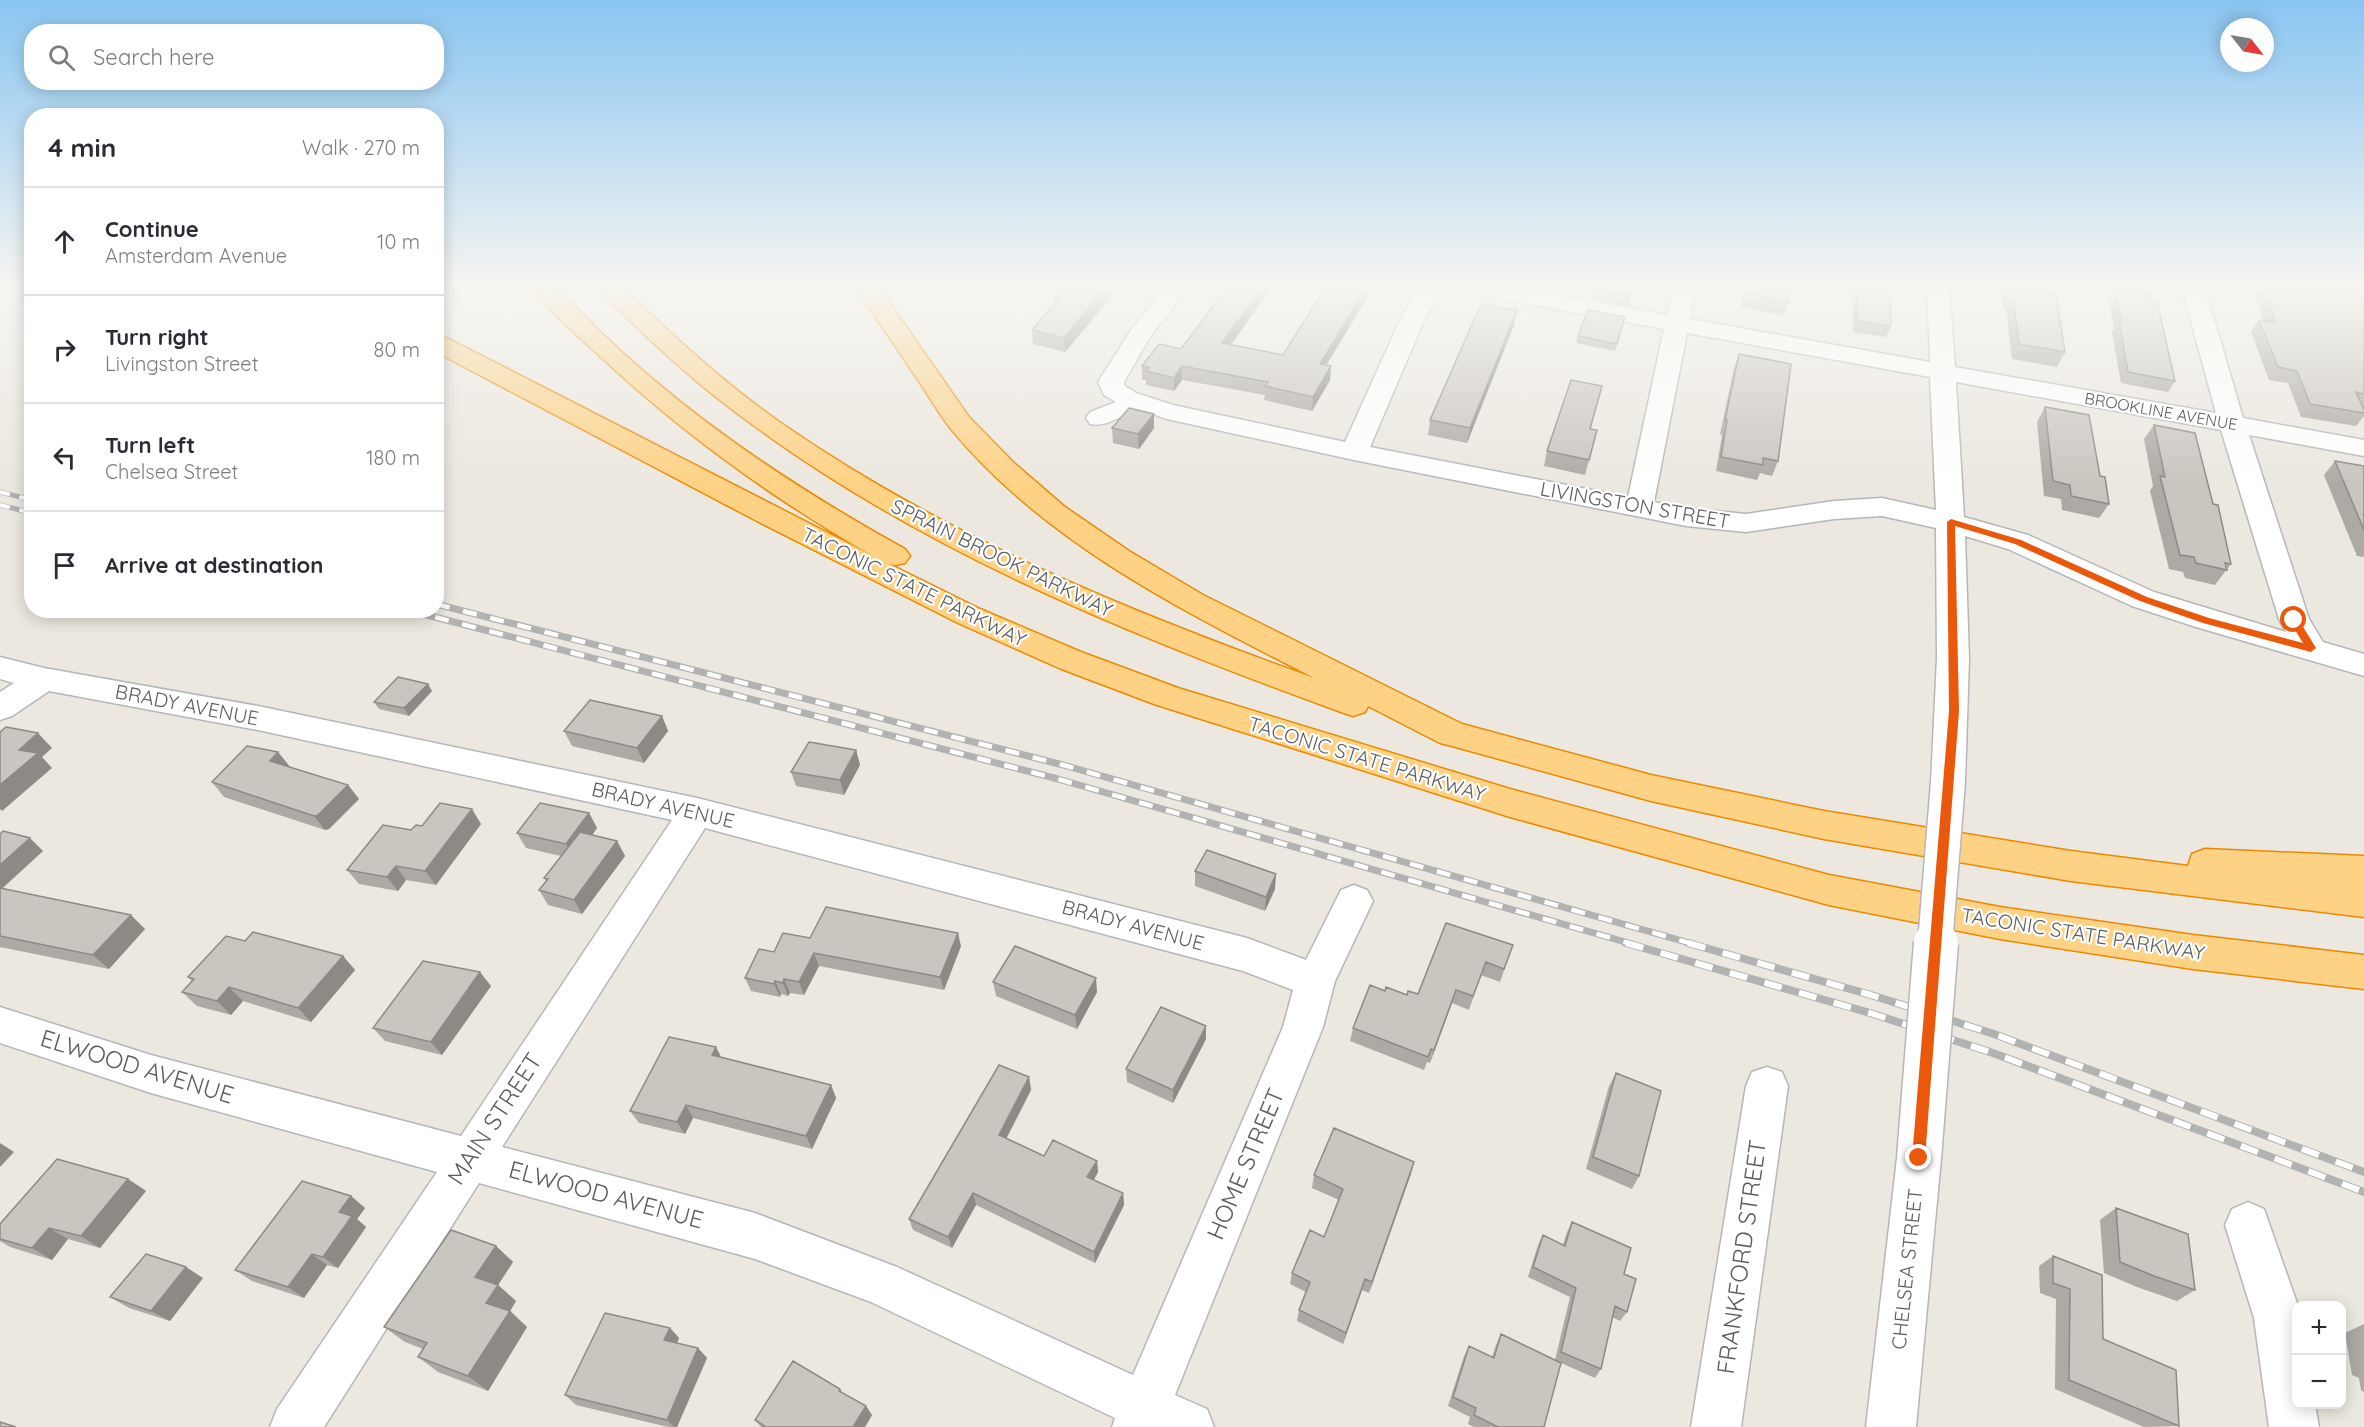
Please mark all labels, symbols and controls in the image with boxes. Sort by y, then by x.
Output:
north arrow [2220,18,2274,72]
search box [24,24,444,90]
icon: search [45,41,78,74]
text: Search here [93,43,214,71]
text: 4 min [48,131,116,164]
text: Walk · 270 m [302,135,420,160]
text: Continue [105,215,199,243]
icon: ahead [48,225,81,258]
text: 10 m [377,229,420,254]
text: Amsterdam Avenue [105,243,287,268]
text: Turn right [105,323,209,351]
icon: right [48,333,81,366]
text: 80 m [374,337,420,362]
text: Livingston Street [105,351,258,376]
street label: BROOKLINE AVENUE [2083,388,2239,434]
text: Turn left [105,431,195,459]
icon: left [48,441,81,474]
text: 180 m [366,445,420,470]
text: Chelsea Street [105,459,238,484]
street label: LIVINGSTON STREET [1538,476,1732,534]
street label: SPRAIN BROOK PARKWAY [887,493,1117,622]
street label: TACONIC STATE PARKWAY [798,521,1030,652]
icon: arrive [48,549,81,582]
text: Arrive at destination [105,551,323,579]
route start [2280,606,2306,632]
street label: BRADY AVENUE [113,678,261,731]
street label: TACONIC STATE PARKWAY [1246,711,1489,807]
street label: BRADY AVENUE [589,776,737,833]
street label: BRADY AVENUE [1059,894,1207,955]
street label: TACONIC STATE PARKWAY [1959,902,2207,965]
street label: ELWOOD AVENUE [37,1022,238,1110]
street label: MAIN STREET [440,1047,548,1190]
street label: HOME STREET [1200,1083,1290,1244]
street label: FRANKFORD STREET [1710,1138,1772,1376]
route end [1905,1144,1931,1170]
street label: ELWOOD AVENUE [506,1154,707,1234]
street label: CHELSEA STREET [1886,1187,1927,1351]
map controls [2292,1301,2346,1409]
button: + [2292,1301,2346,1355]
button: − [2292,1355,2346,1409]

